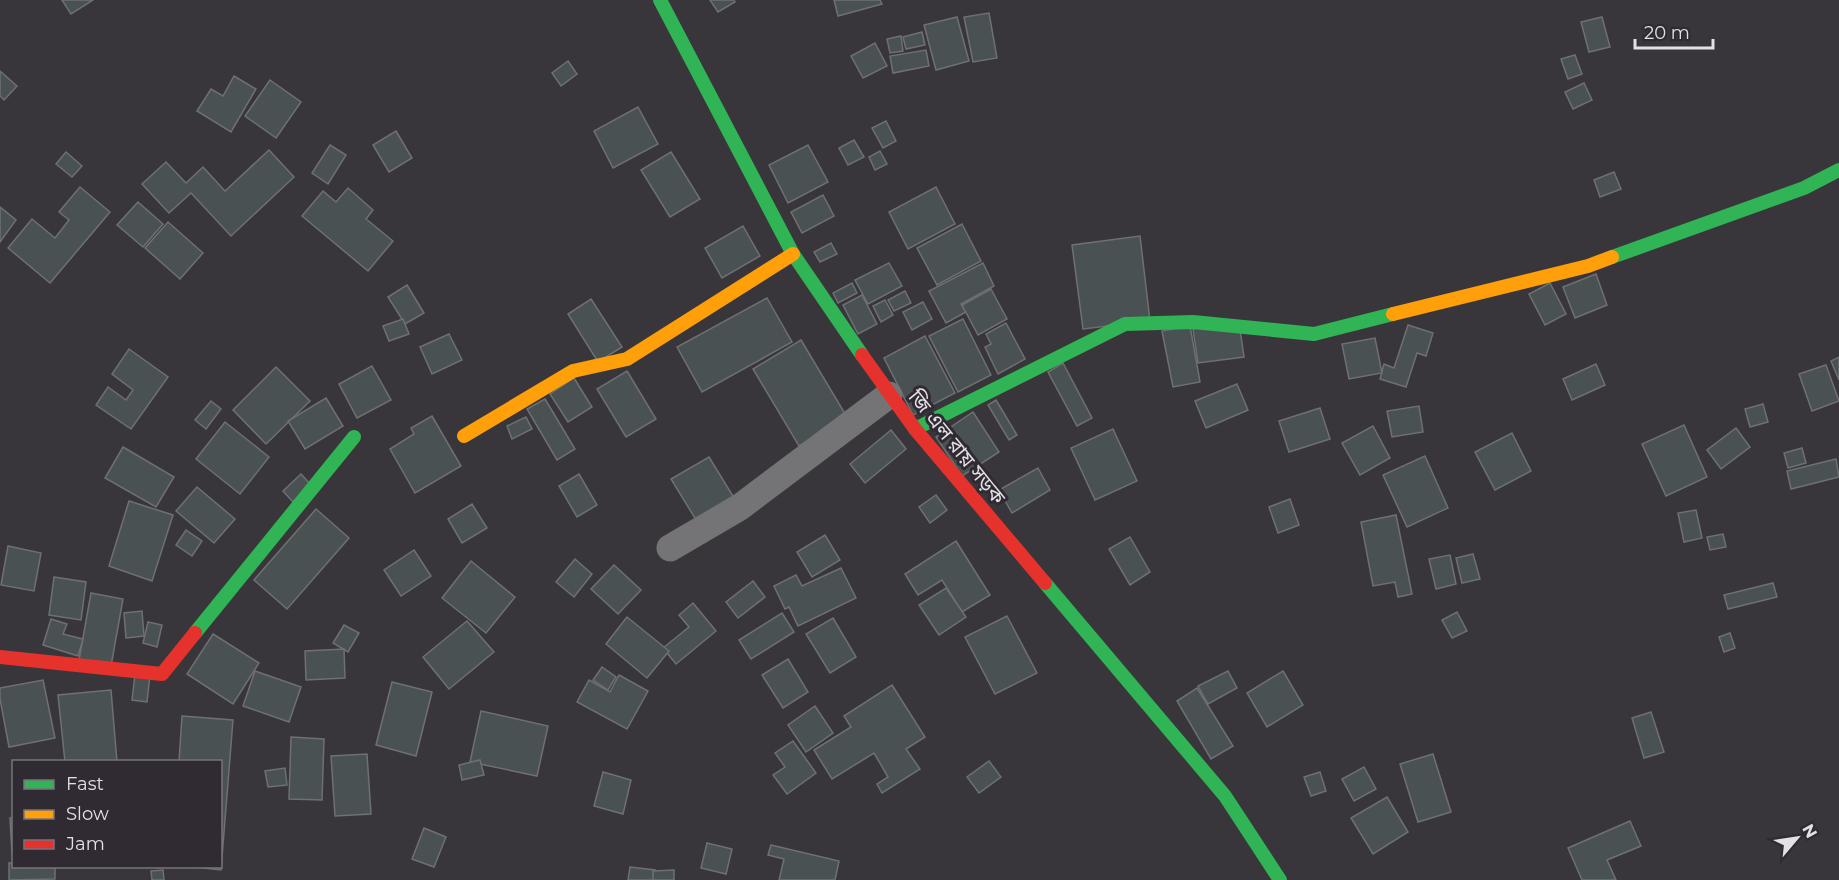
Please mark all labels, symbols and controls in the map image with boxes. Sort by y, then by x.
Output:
scale bar [1635,12,1713,50]
text: 20 m [1644,22,1690,44]
street label: জি এল রায় সড়ক [903,384,1011,510]
legend [12,760,222,868]
text: Fast [66,773,104,795]
text: Slow [66,803,109,825]
north arrow [1767,808,1827,868]
text: N [1798,821,1821,841]
text: Jam [65,833,105,855]

